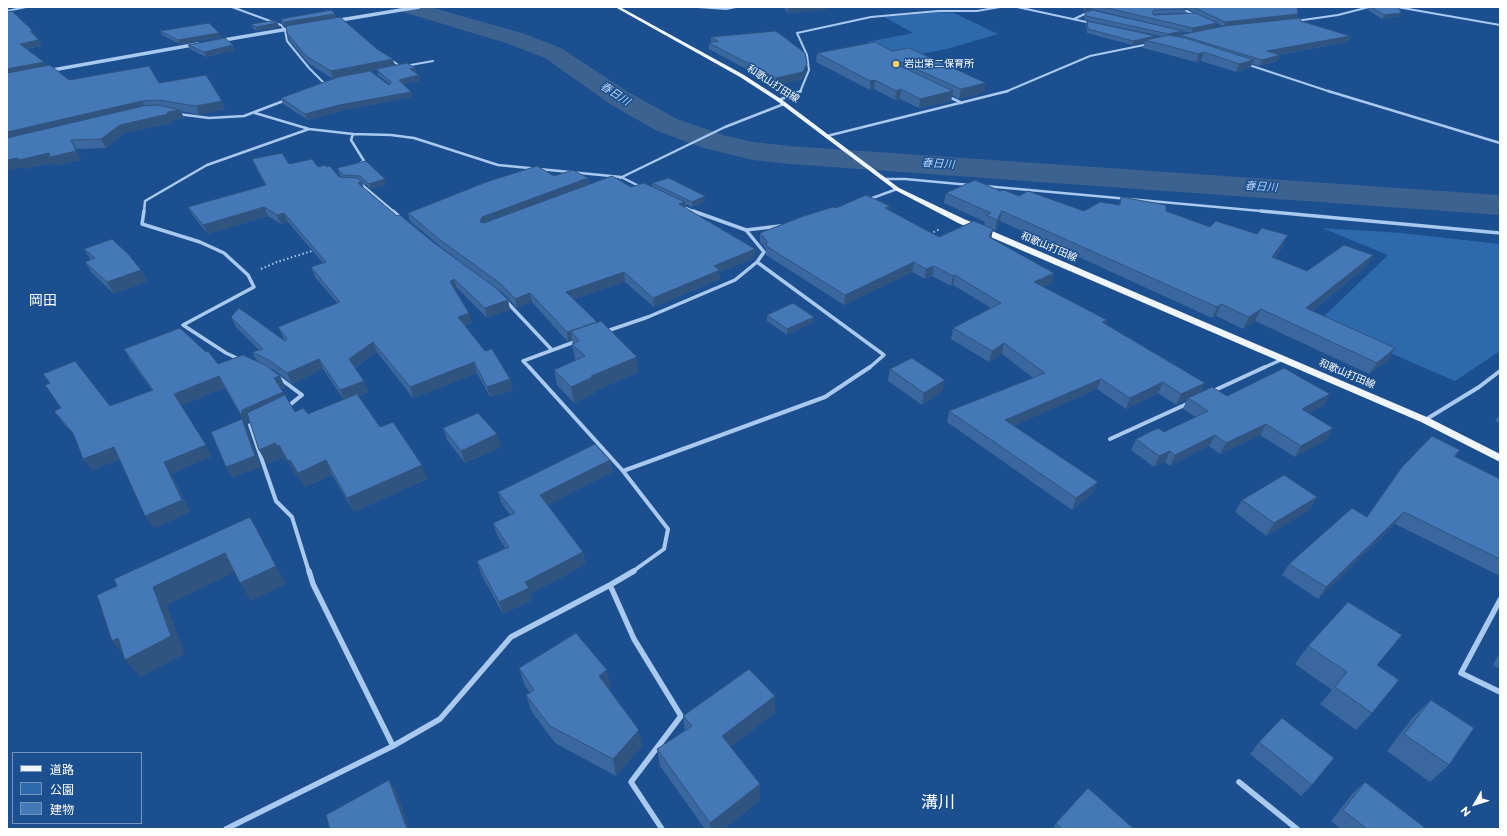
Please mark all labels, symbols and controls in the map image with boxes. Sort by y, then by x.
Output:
place label: 岩出第二保育所 [904,58,974,70]
marker: 岩出第二保育所 [891,59,901,69]
street label: 和歌山打田線 [745,63,801,105]
water label: 春日川 [598,79,632,109]
water label: 春日川 [921,156,955,172]
water label: 春日川 [1244,179,1278,195]
street label: 和歌山打田線 [1019,230,1079,264]
district label: 岡田 [29,293,57,309]
street label: 和歌山打田線 [1317,357,1377,391]
legend [12,752,142,824]
text: 道路 [50,762,74,777]
text: 公園 [50,782,74,797]
north arrow [1455,784,1495,824]
district label: 溝川 [921,793,955,813]
text: 建物 [50,802,74,817]
text: N [1457,804,1474,819]

